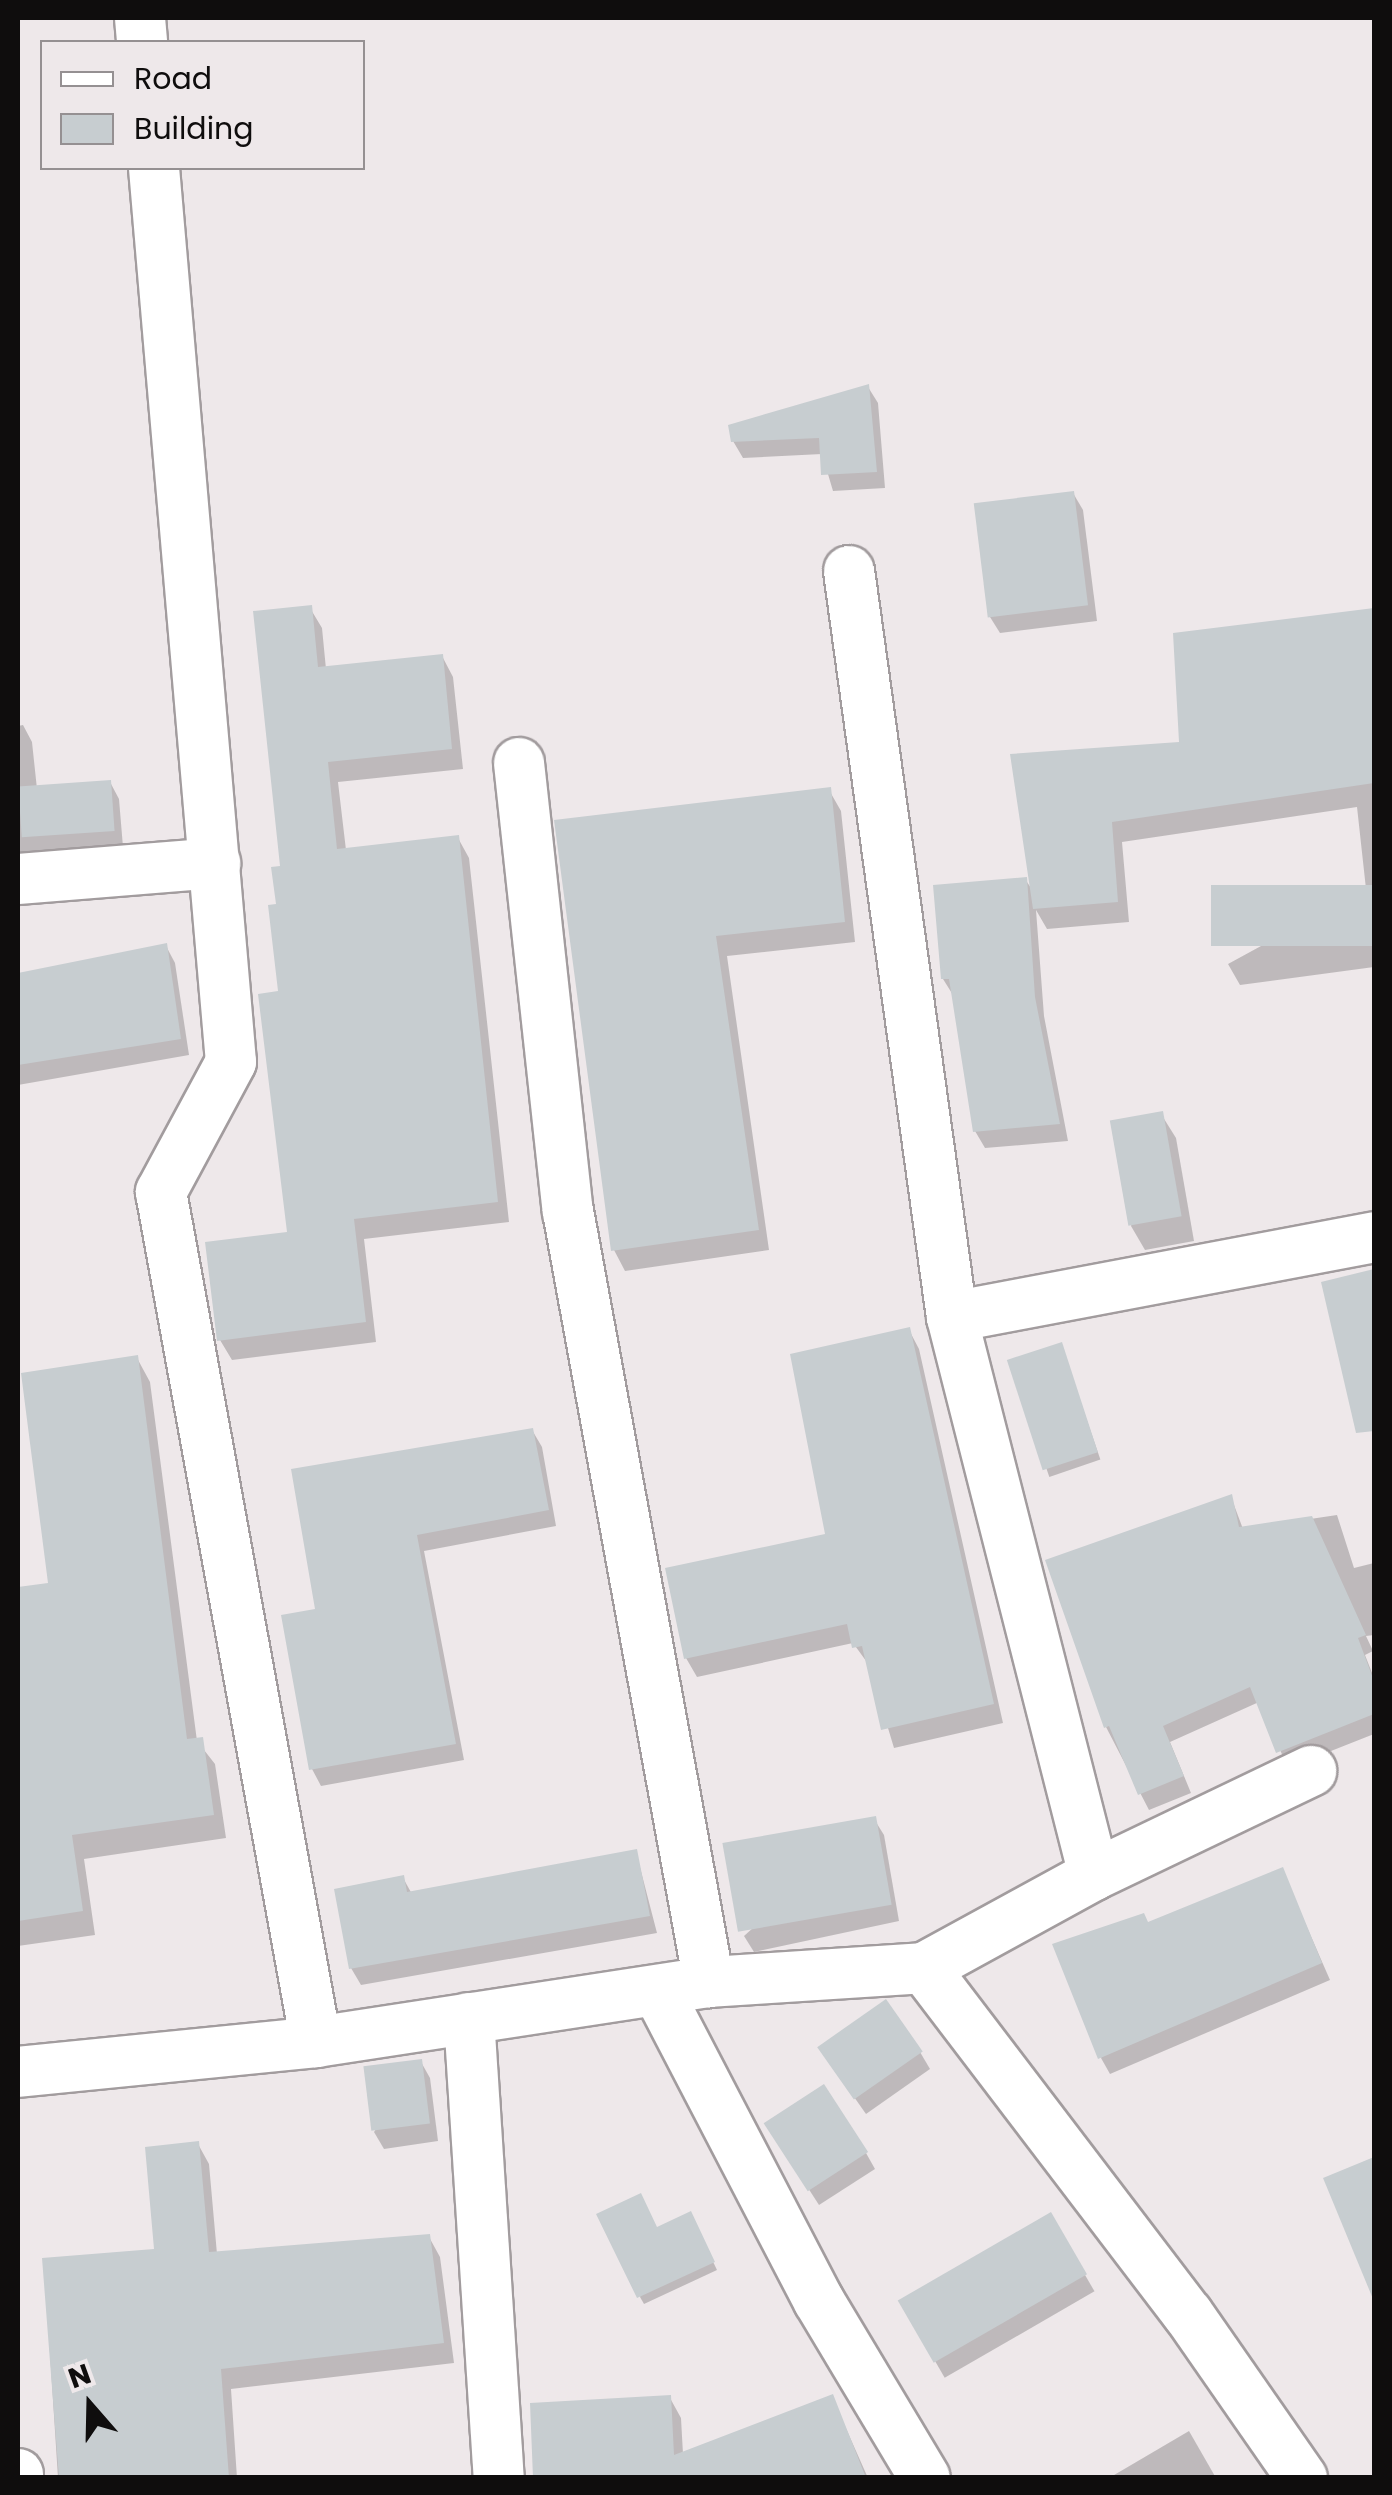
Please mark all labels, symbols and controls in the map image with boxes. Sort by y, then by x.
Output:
legend [40,40,365,170]
text: Road [134,57,212,100]
text: Building [134,107,254,150]
text: N [63,2354,96,2398]
north arrow [40,2355,140,2455]

